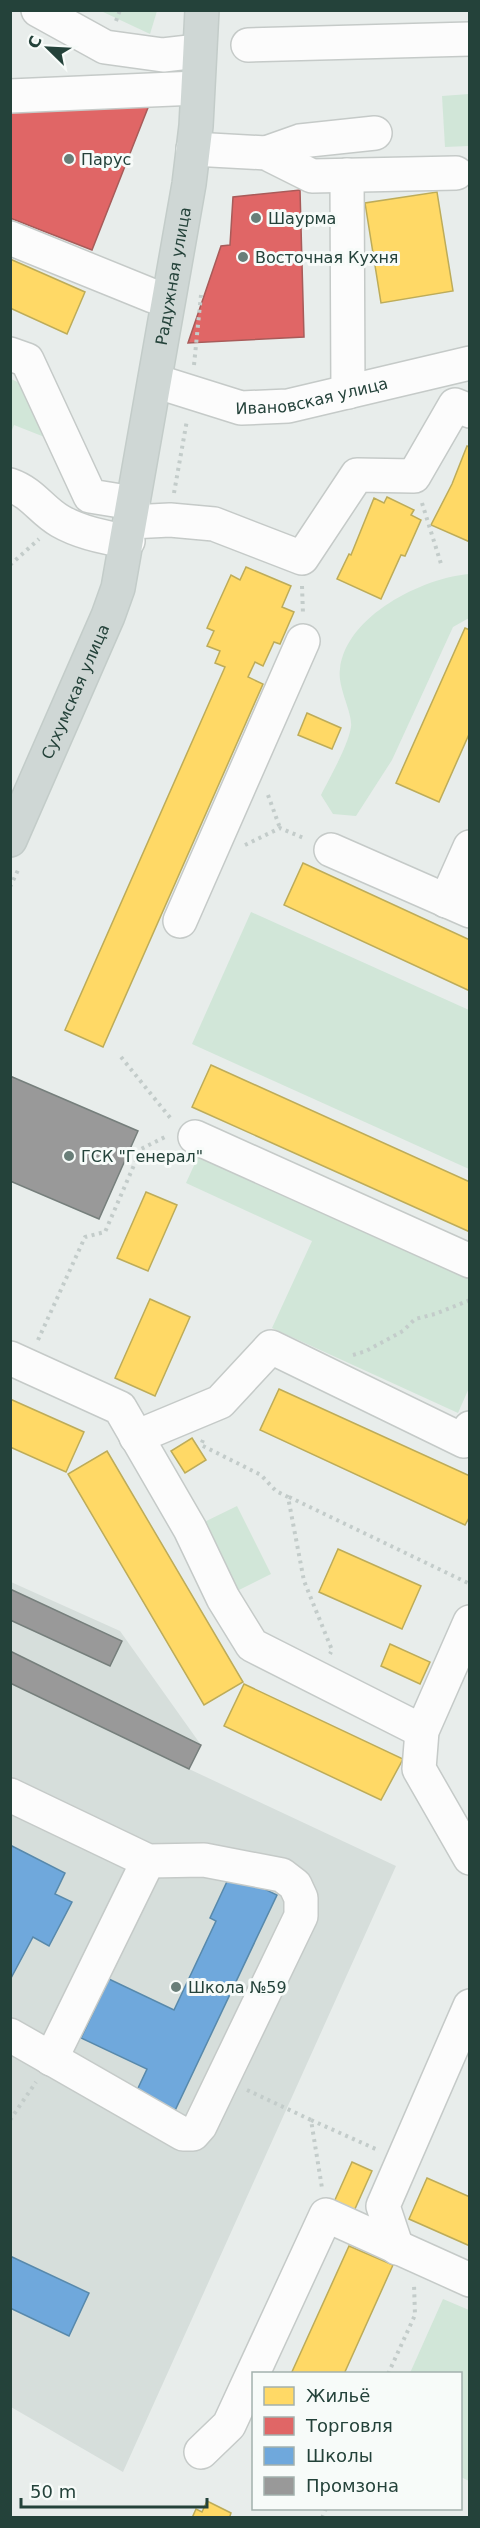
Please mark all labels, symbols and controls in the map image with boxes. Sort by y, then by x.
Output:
north arrow [18,18,78,78]
text: С [24,33,46,51]
place label: Парус [81,150,131,169]
marker: Парус [62,152,76,166]
street label: Радужная улица [151,205,194,347]
place label: Шаурма [268,209,336,228]
marker: Шаурма [249,211,263,225]
place label: Восточная Кухня [255,248,398,267]
marker: Восточная Кухня [236,250,250,264]
street label: Ивановская улица [235,373,390,418]
street label: Сухумская улица [37,621,113,762]
place label: ГСК "Генерал" [81,1147,203,1166]
marker: ГСК "Генерал" [62,1149,76,1163]
place label: Школа №59 [188,1978,287,1997]
marker: Школа №59 [169,1980,183,1994]
legend [252,2372,462,2510]
text: Жильё [306,2385,370,2406]
text: Торговля [305,2415,393,2436]
text: Школы [306,2445,373,2466]
scale bar [21,2471,207,2509]
text: Промзона [306,2475,399,2496]
text: 50 m [30,2481,76,2502]

